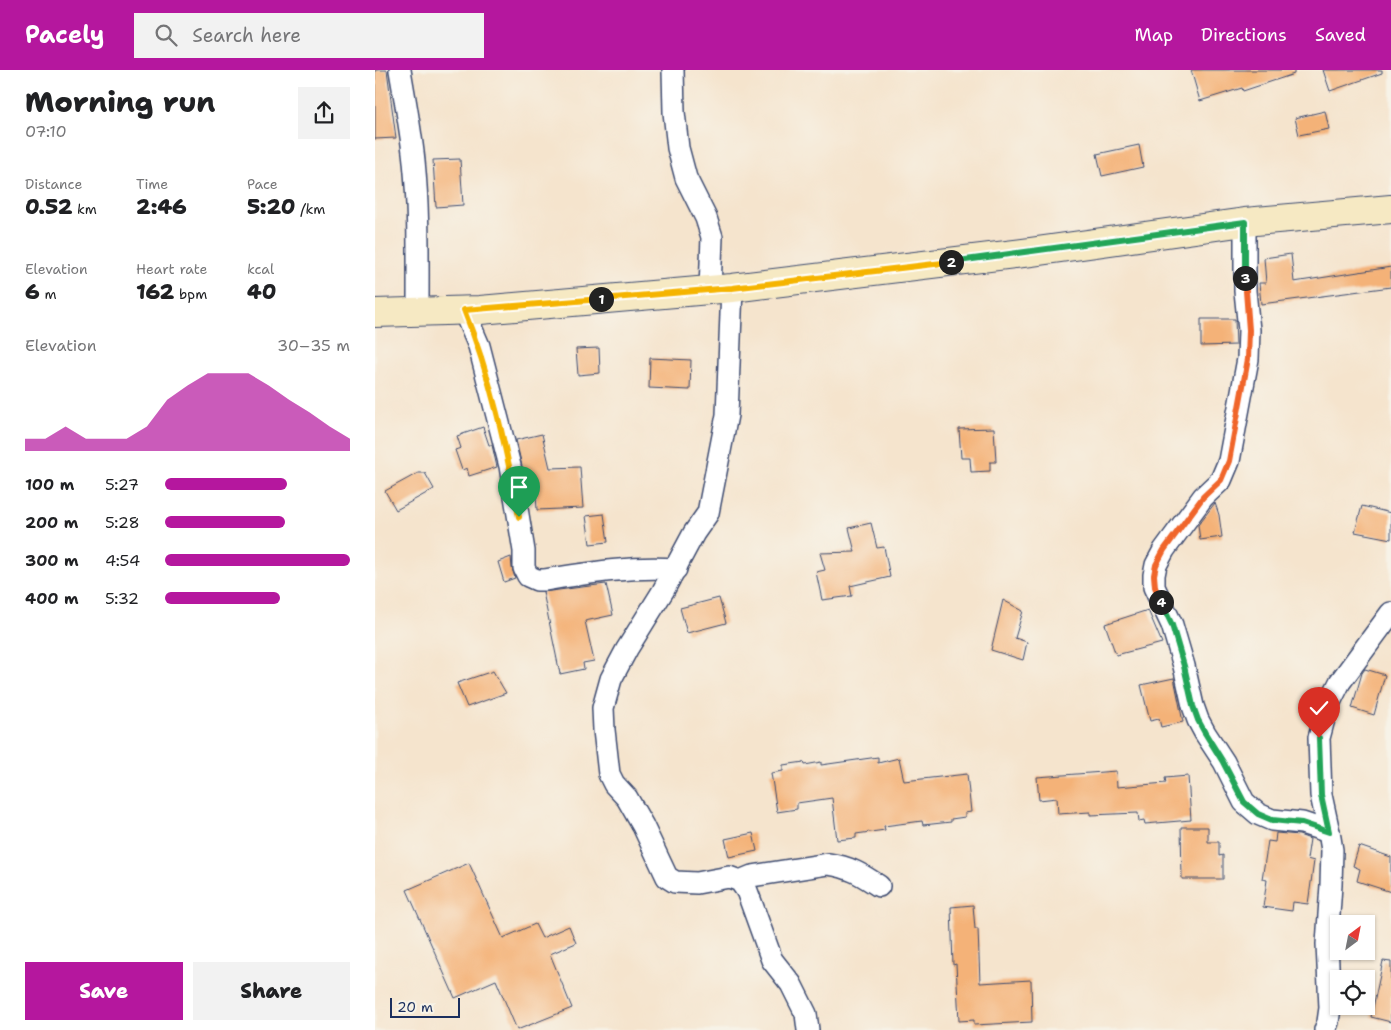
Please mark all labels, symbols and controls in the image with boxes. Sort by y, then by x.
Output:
search box [134,13,484,58]
text: Pacely [25,19,104,51]
icon: search [152,21,180,49]
text: Search here [192,23,301,48]
text: Map [1135,23,1173,47]
text: Directions [1201,23,1287,47]
text: Saved [1315,23,1366,47]
text: Morning run [25,83,215,121]
button: share [298,87,350,139]
text: 07:10 [25,121,67,142]
text: Distance [25,175,82,193]
text: Time [136,175,168,193]
text: Pace [247,175,278,193]
text: 0.52 [25,193,72,221]
text: 2:46 [136,193,187,221]
text: 5:20 [247,193,295,221]
text: km [72,200,97,218]
text: /km [295,200,325,218]
pin: 2 [939,250,963,274]
text: 2 [947,253,956,271]
text: Elevation [25,260,88,278]
text: Heart rate [136,260,207,278]
text: kcal [247,260,274,278]
pin: 3 [1233,266,1257,290]
text: 3 [1241,269,1250,287]
text: 6 [25,278,40,306]
text: 162 [136,278,174,306]
text: 40 [247,278,276,306]
text: m [40,285,57,303]
text: bpm [174,285,207,303]
pin: 1 [589,286,613,312]
text: 1 [598,290,605,308]
text: Elevation [25,335,97,356]
text: 30–35 m [277,335,350,356]
pin [498,466,540,517]
icon: arrive [505,473,533,501]
text: 100 m [25,474,74,495]
text: 5:27 [105,474,139,495]
text: 200 m [25,512,78,533]
text: 5:28 [105,512,140,533]
text: 300 m [25,550,79,571]
text: 4:54 [105,550,140,571]
text: 400 m [25,588,79,609]
text: 5:32 [105,588,139,609]
pin: 4 [1149,590,1173,614]
text: 4 [1157,593,1166,611]
pin [1298,687,1340,738]
icon: check [1305,694,1333,722]
north arrow [1330,915,1375,960]
map controls [1330,915,1375,1015]
button: Save [25,962,183,1020]
button: Share [193,962,350,1020]
button: locate [1330,970,1375,1015]
scale bar [390,995,460,1018]
text: 20 m [397,998,433,1016]

